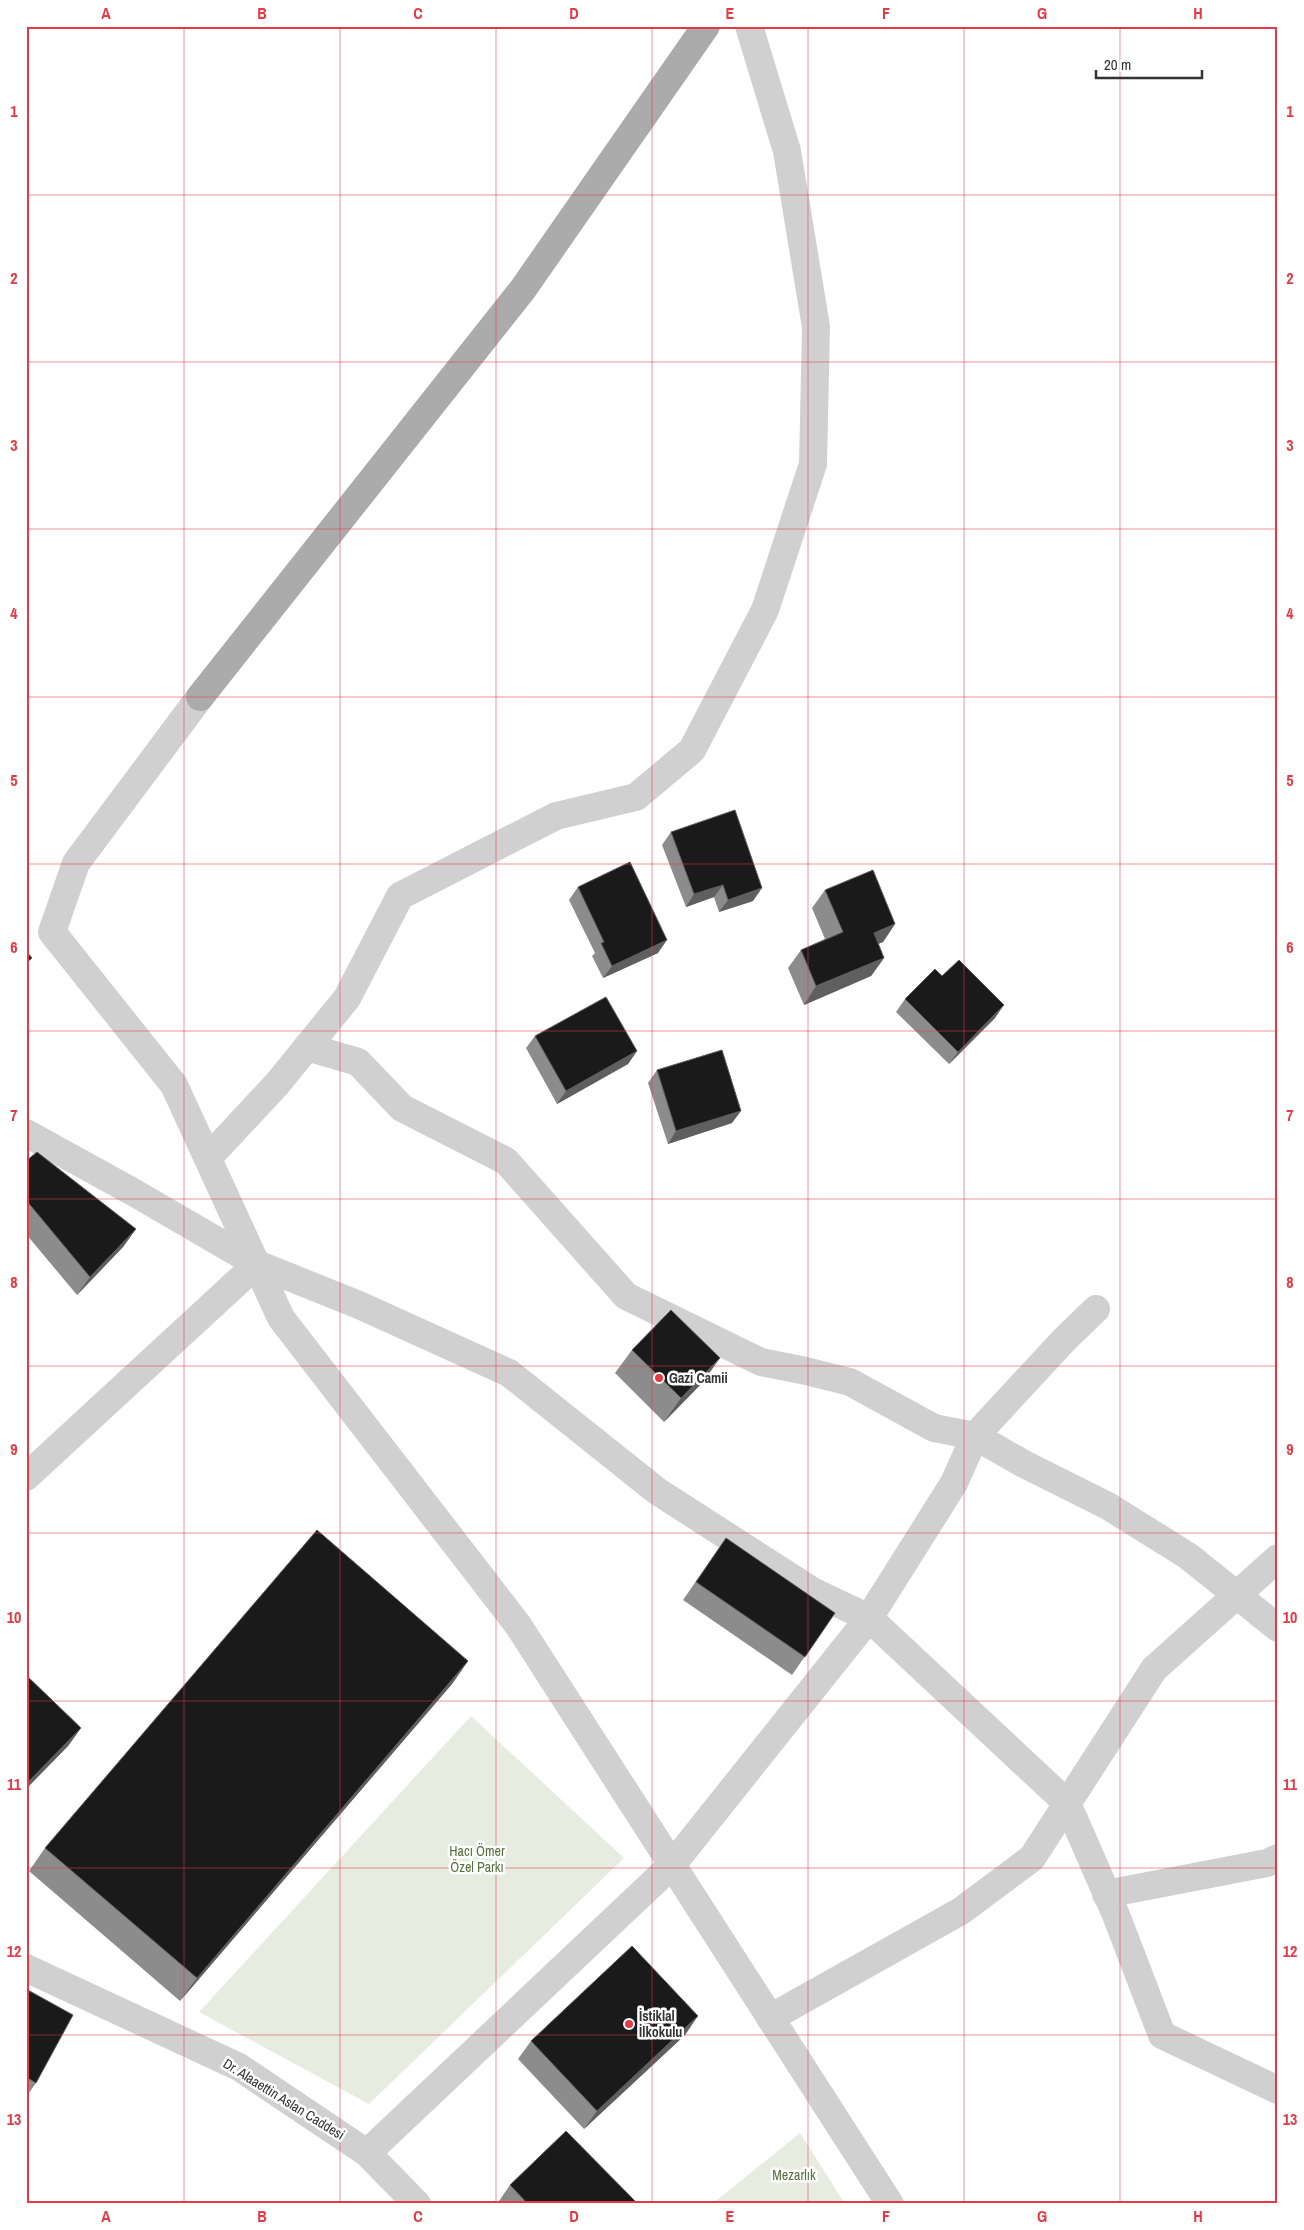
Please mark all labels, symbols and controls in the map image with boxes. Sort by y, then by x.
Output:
text: A [101,2,111,24]
text: B [257,2,267,24]
text: C [413,2,423,24]
text: D [569,2,579,24]
text: E [726,2,735,24]
text: F [882,2,890,24]
text: G [1037,2,1047,24]
text: H [1193,2,1203,24]
scale bar [1096,48,1203,80]
text: 20 m [1104,54,1131,75]
text: 1 [10,100,18,122]
text: 1 [1286,100,1294,122]
text: 2 [10,267,18,289]
text: 2 [1286,267,1294,289]
text: 3 [10,434,18,456]
text: 3 [1286,434,1294,456]
text: 4 [10,602,18,624]
text: 4 [1286,602,1294,624]
text: 5 [10,769,18,791]
text: 5 [1286,769,1294,791]
text: 6 [10,936,18,958]
text: 6 [1286,936,1294,958]
text: 7 [10,1104,18,1126]
text: 7 [1286,1104,1294,1126]
text: 8 [10,1271,18,1293]
text: 8 [1286,1271,1294,1293]
place label: Gazi Camii [669,1369,728,1387]
marker: Gazi Camii [653,1372,665,1384]
text: 9 [10,1438,18,1460]
text: 9 [1286,1438,1294,1460]
text: 10 [7,1606,21,1628]
text: 10 [1283,1606,1297,1628]
text: 11 [7,1773,22,1795]
text: 11 [1283,1773,1298,1795]
park label: Hacı Ömer Özel Parkı [449,1842,505,1876]
text: 12 [7,1940,21,1962]
text: 12 [1283,1940,1297,1962]
place label: İstiklal İlkokulu [639,2007,682,2041]
marker: İstiklal İlkokulu [623,2018,635,2030]
street label: Dr. Alaaettin Aslan Caddesi [220,2054,348,2144]
text: 13 [7,2108,21,2130]
text: 13 [1283,2108,1297,2130]
park label: Mezarlık [772,2166,816,2184]
text: A [101,2205,111,2227]
text: B [257,2205,267,2227]
text: C [413,2205,423,2227]
text: D [569,2205,579,2227]
text: E [726,2205,735,2227]
text: F [882,2205,890,2227]
text: G [1037,2205,1047,2227]
text: H [1193,2205,1203,2227]

